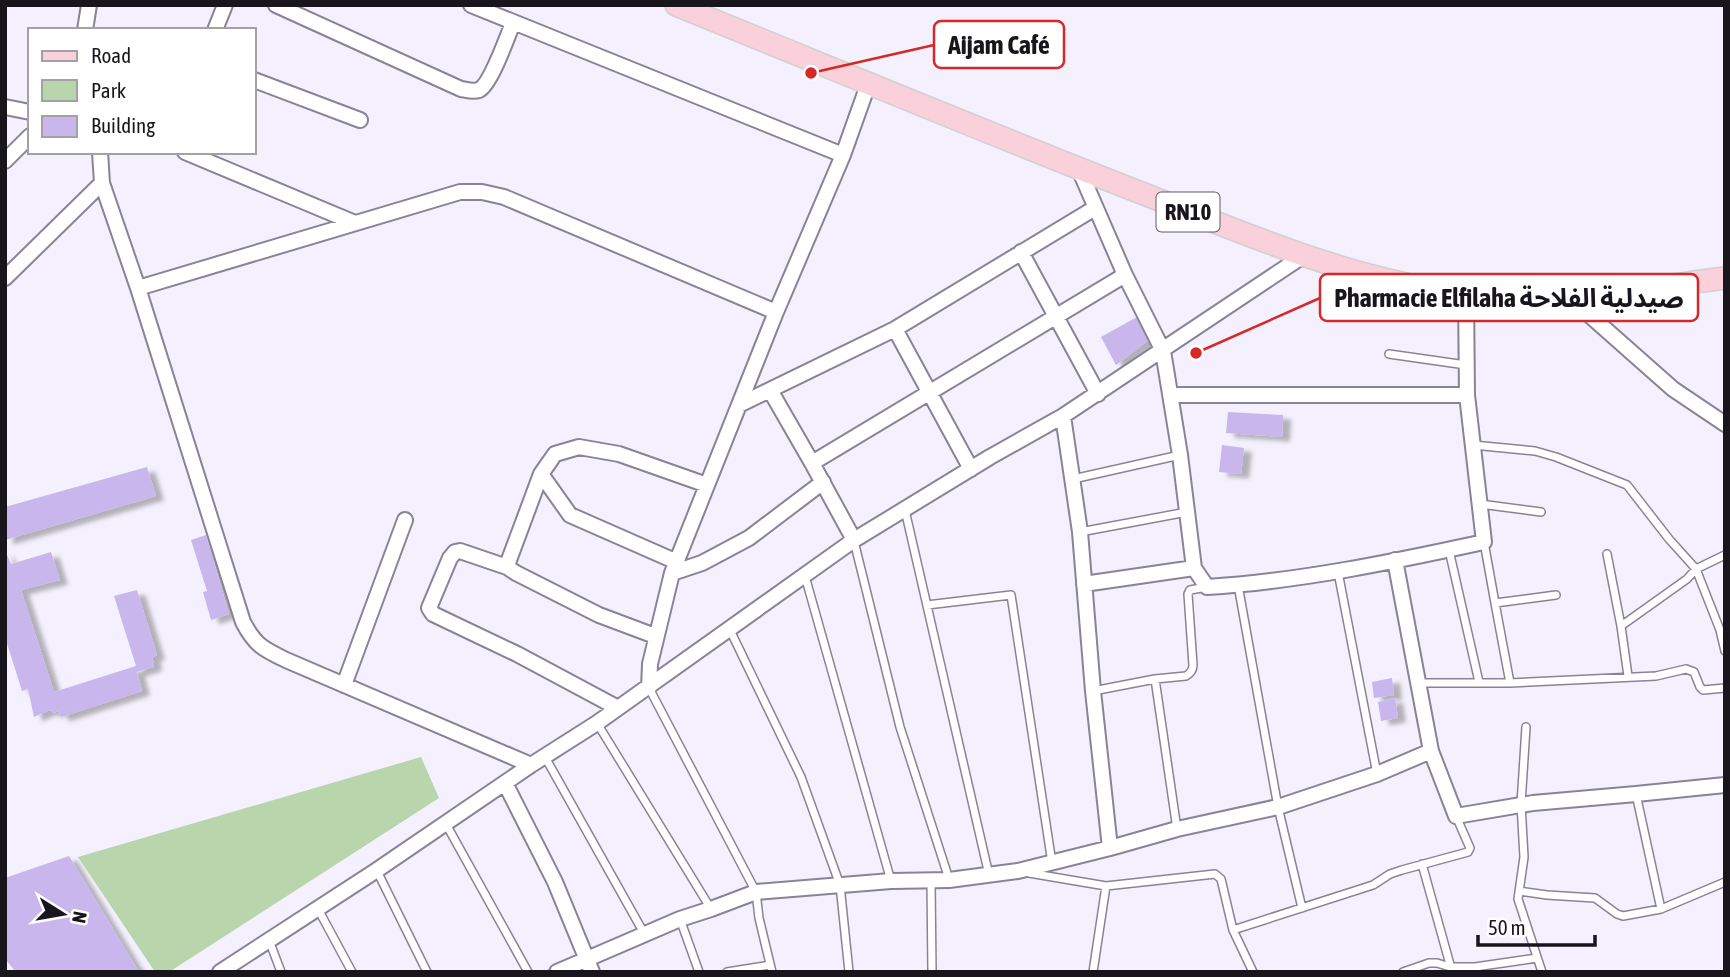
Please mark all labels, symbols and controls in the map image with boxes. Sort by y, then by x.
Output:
callout: Aijam Café [934,21,1064,68]
legend [28,28,256,154]
text: Aijam Café [947,30,1050,60]
text: Road [91,43,131,67]
text: Park [91,78,126,102]
text: Building [91,113,155,137]
road number: RN10 [1156,192,1220,232]
callout: Pharmacie Elfilaha صيدلية الفلاحة [1320,274,1698,321]
text: Pharmacie Elfilaha صيدلية الفلاحة [1334,283,1684,313]
north arrow [28,879,98,949]
scale bar [1478,904,1595,948]
text: N [68,910,92,925]
text: 50 m [1488,915,1526,939]

